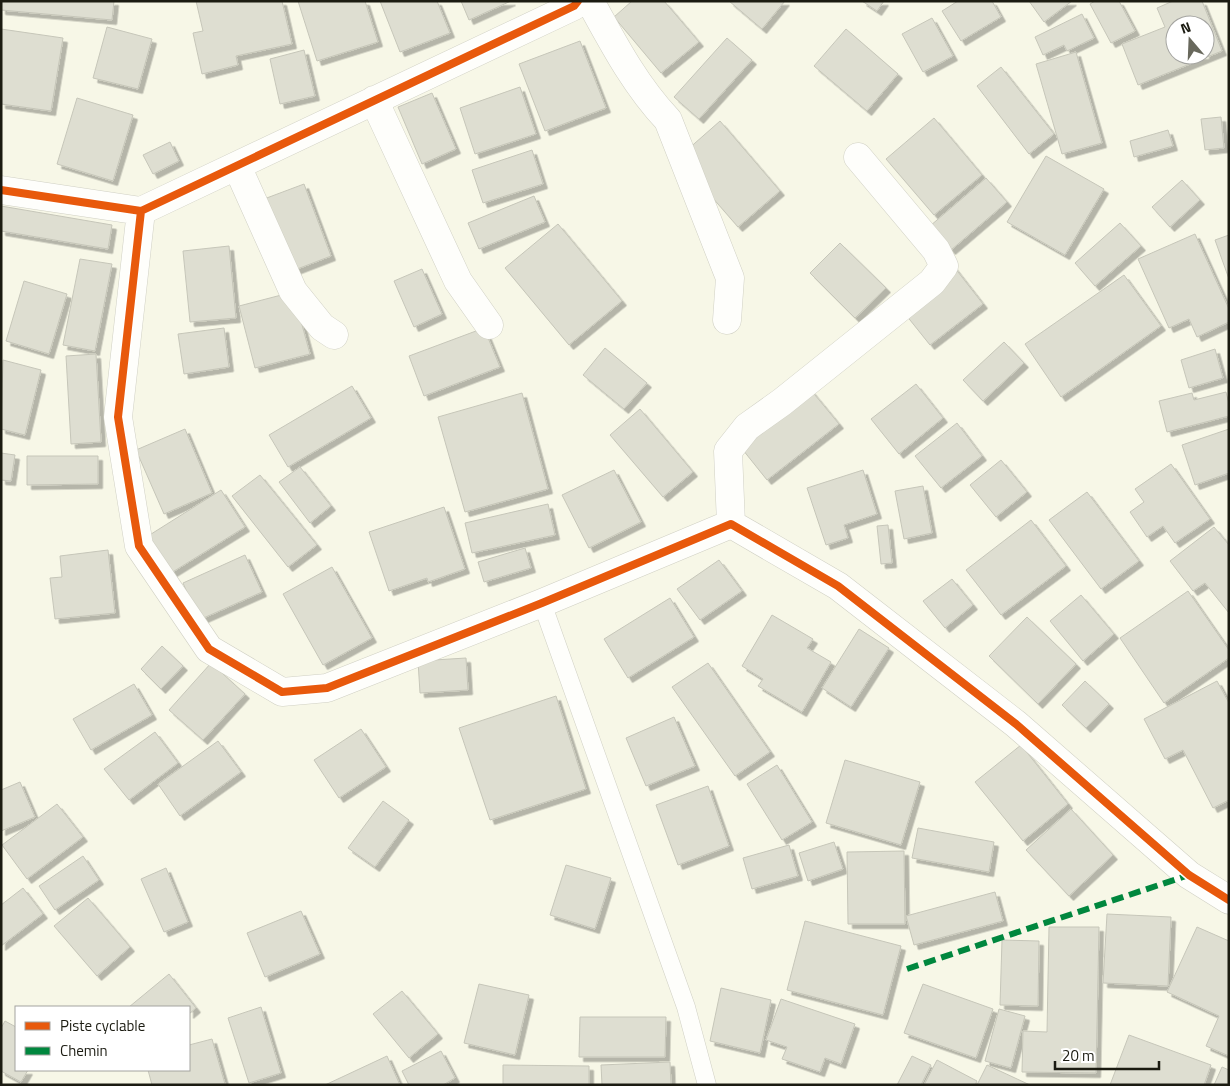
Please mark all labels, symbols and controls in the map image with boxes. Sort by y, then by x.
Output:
north arrow [1165,15,1215,65]
text: N [1178,16,1194,39]
legend [15,1006,190,1071]
text: Piste cyclable [60,1014,145,1037]
scale bar [1055,1038,1159,1070]
text: Chemin [60,1039,108,1062]
text: 20 m [1062,1044,1095,1067]

